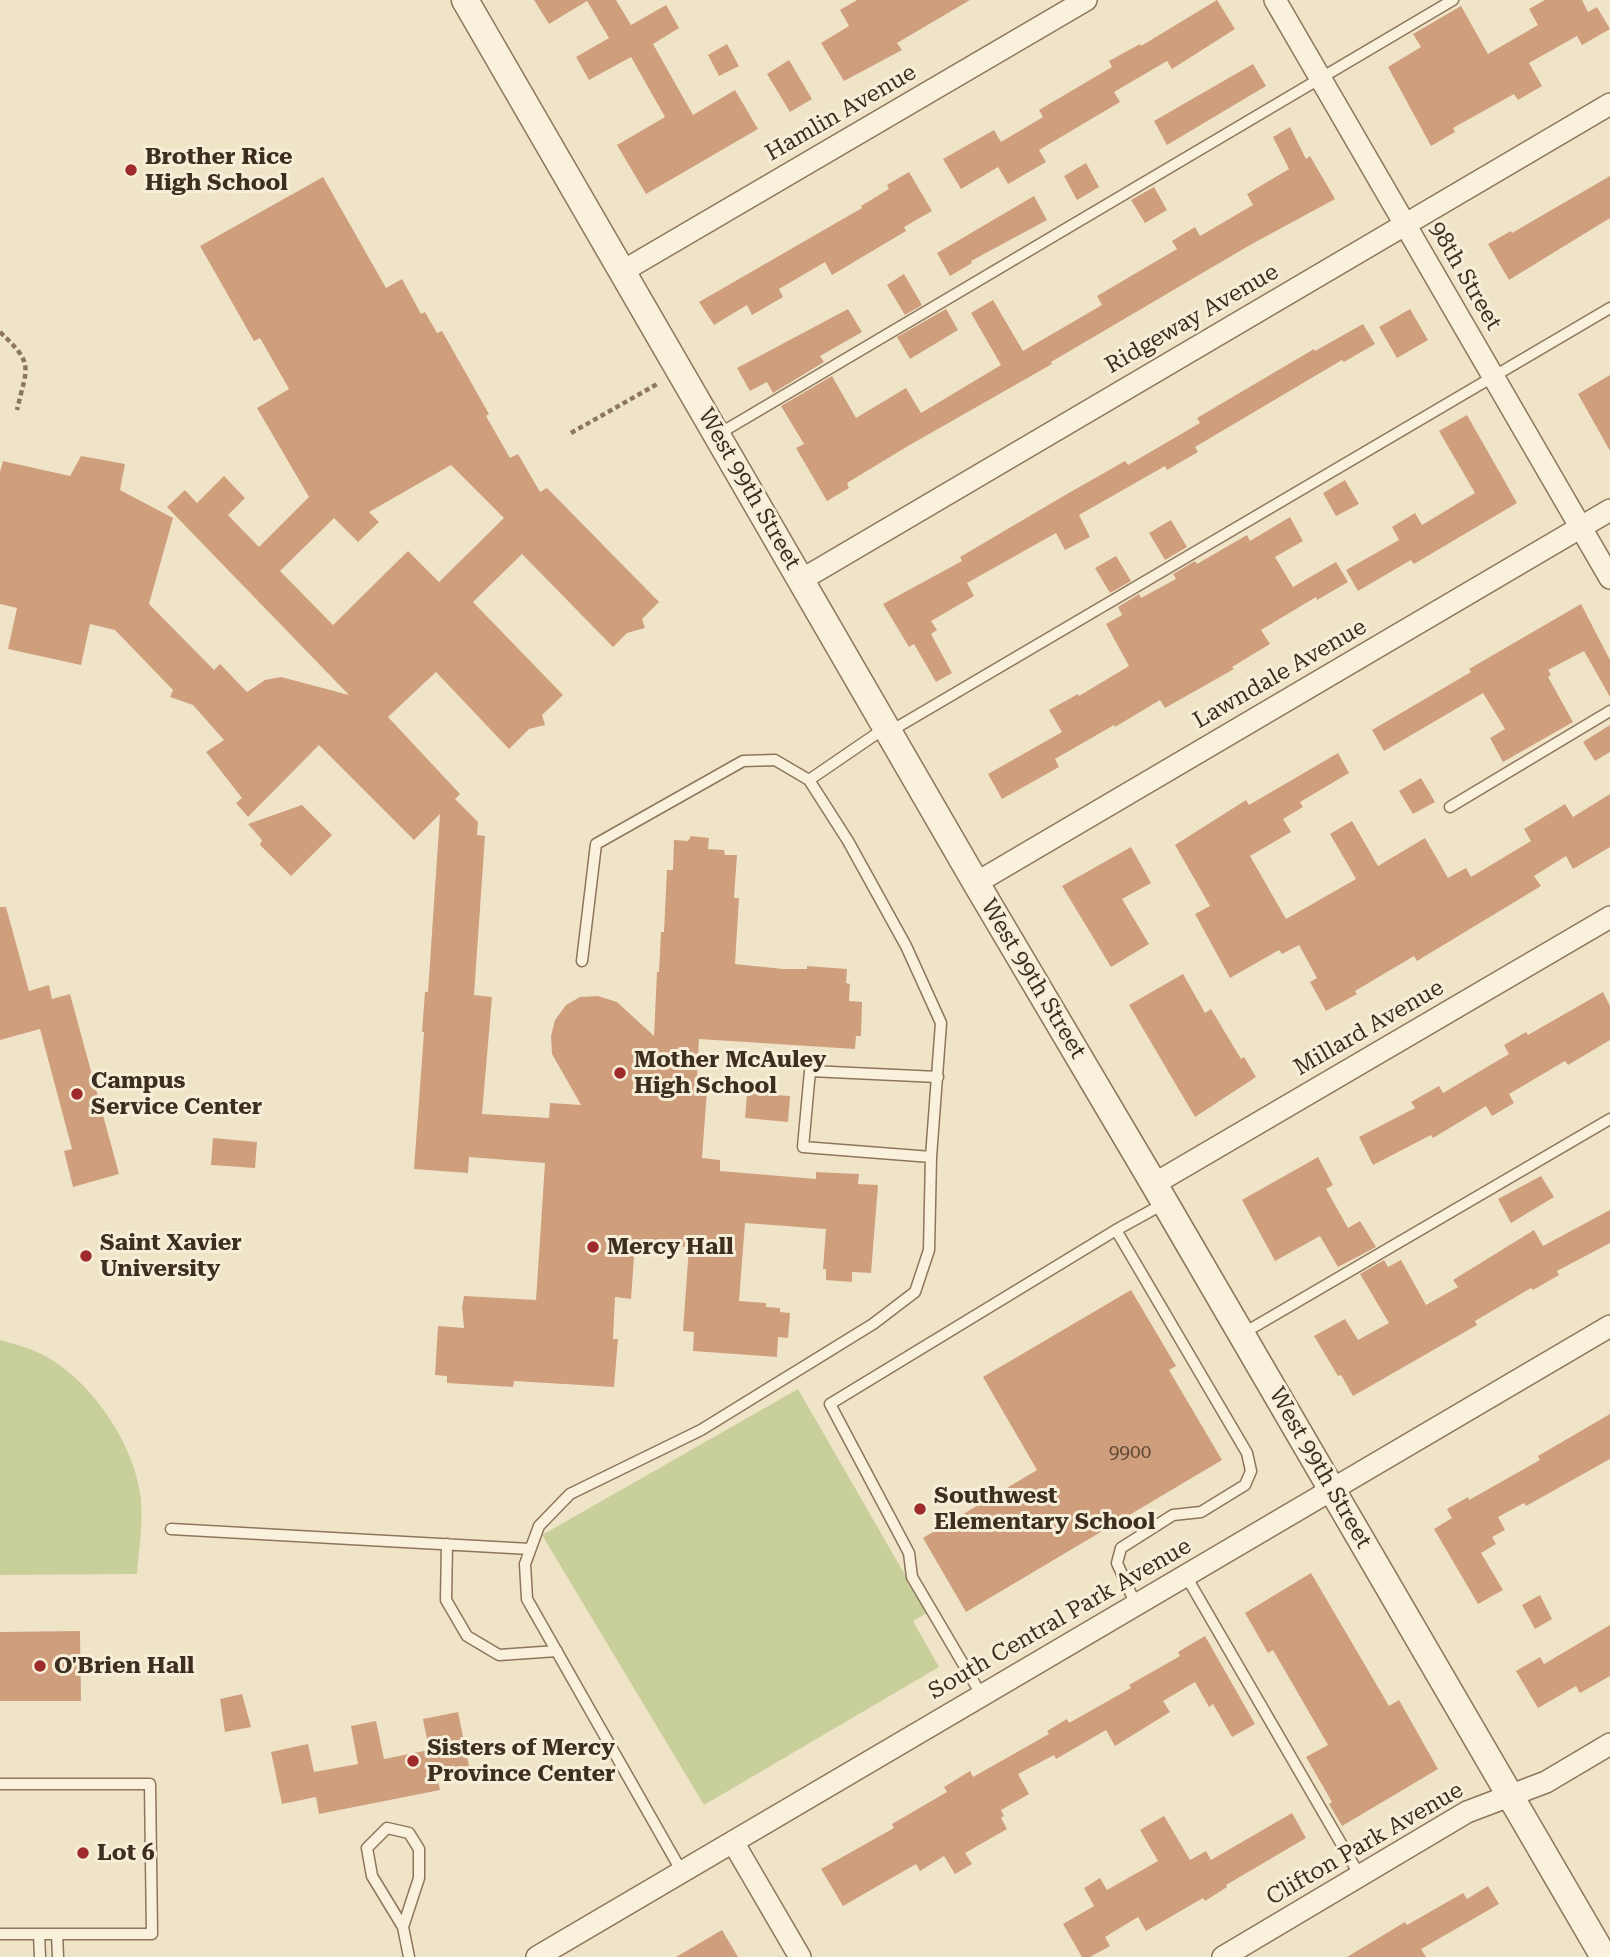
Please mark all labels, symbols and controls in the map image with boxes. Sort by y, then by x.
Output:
street label: Hamlin Avenue [761,59,921,167]
place label: Brother Rice High School [145,143,293,197]
marker: Brother Rice High School [123,162,139,178]
street label: 98th Street [1423,217,1507,335]
street label: Ridgeway Avenue [1100,258,1284,380]
street label: West 99th Street [692,404,806,574]
street label: Lawndale Avenue [1188,613,1372,735]
street label: West 99th Street [974,894,1092,1064]
street label: Millard Avenue [1289,974,1449,1082]
place label: Mother McAuley High School [634,1046,826,1100]
marker: Mother McAuley High School [612,1065,628,1081]
place label: Campus Service Center [91,1067,262,1121]
marker: Campus Service Center [69,1086,85,1102]
place label: Saint Xavier University [100,1229,242,1283]
place label: Mercy Hall [607,1233,733,1261]
marker: Mercy Hall [585,1239,601,1255]
marker: Saint Xavier University [78,1248,94,1264]
street label: West 99th Street [1263,1383,1377,1553]
house number: 9900 [1109,1441,1151,1463]
place label: Southwest Elementary School [934,1482,1155,1536]
marker: Southwest Elementary School [912,1501,928,1517]
street label: South Central Park Avenue [924,1532,1196,1706]
place label: O'Brien Hall [54,1652,194,1680]
marker: O'Brien Hall [32,1658,48,1674]
place label: Sisters of Mercy Province Center [427,1734,615,1788]
marker: Sisters of Mercy Province Center [405,1753,421,1769]
street label: Clifton Park Avenue [1262,1776,1468,1912]
place label: Lot 6 [97,1839,155,1867]
marker: Lot 6 [75,1845,91,1861]

